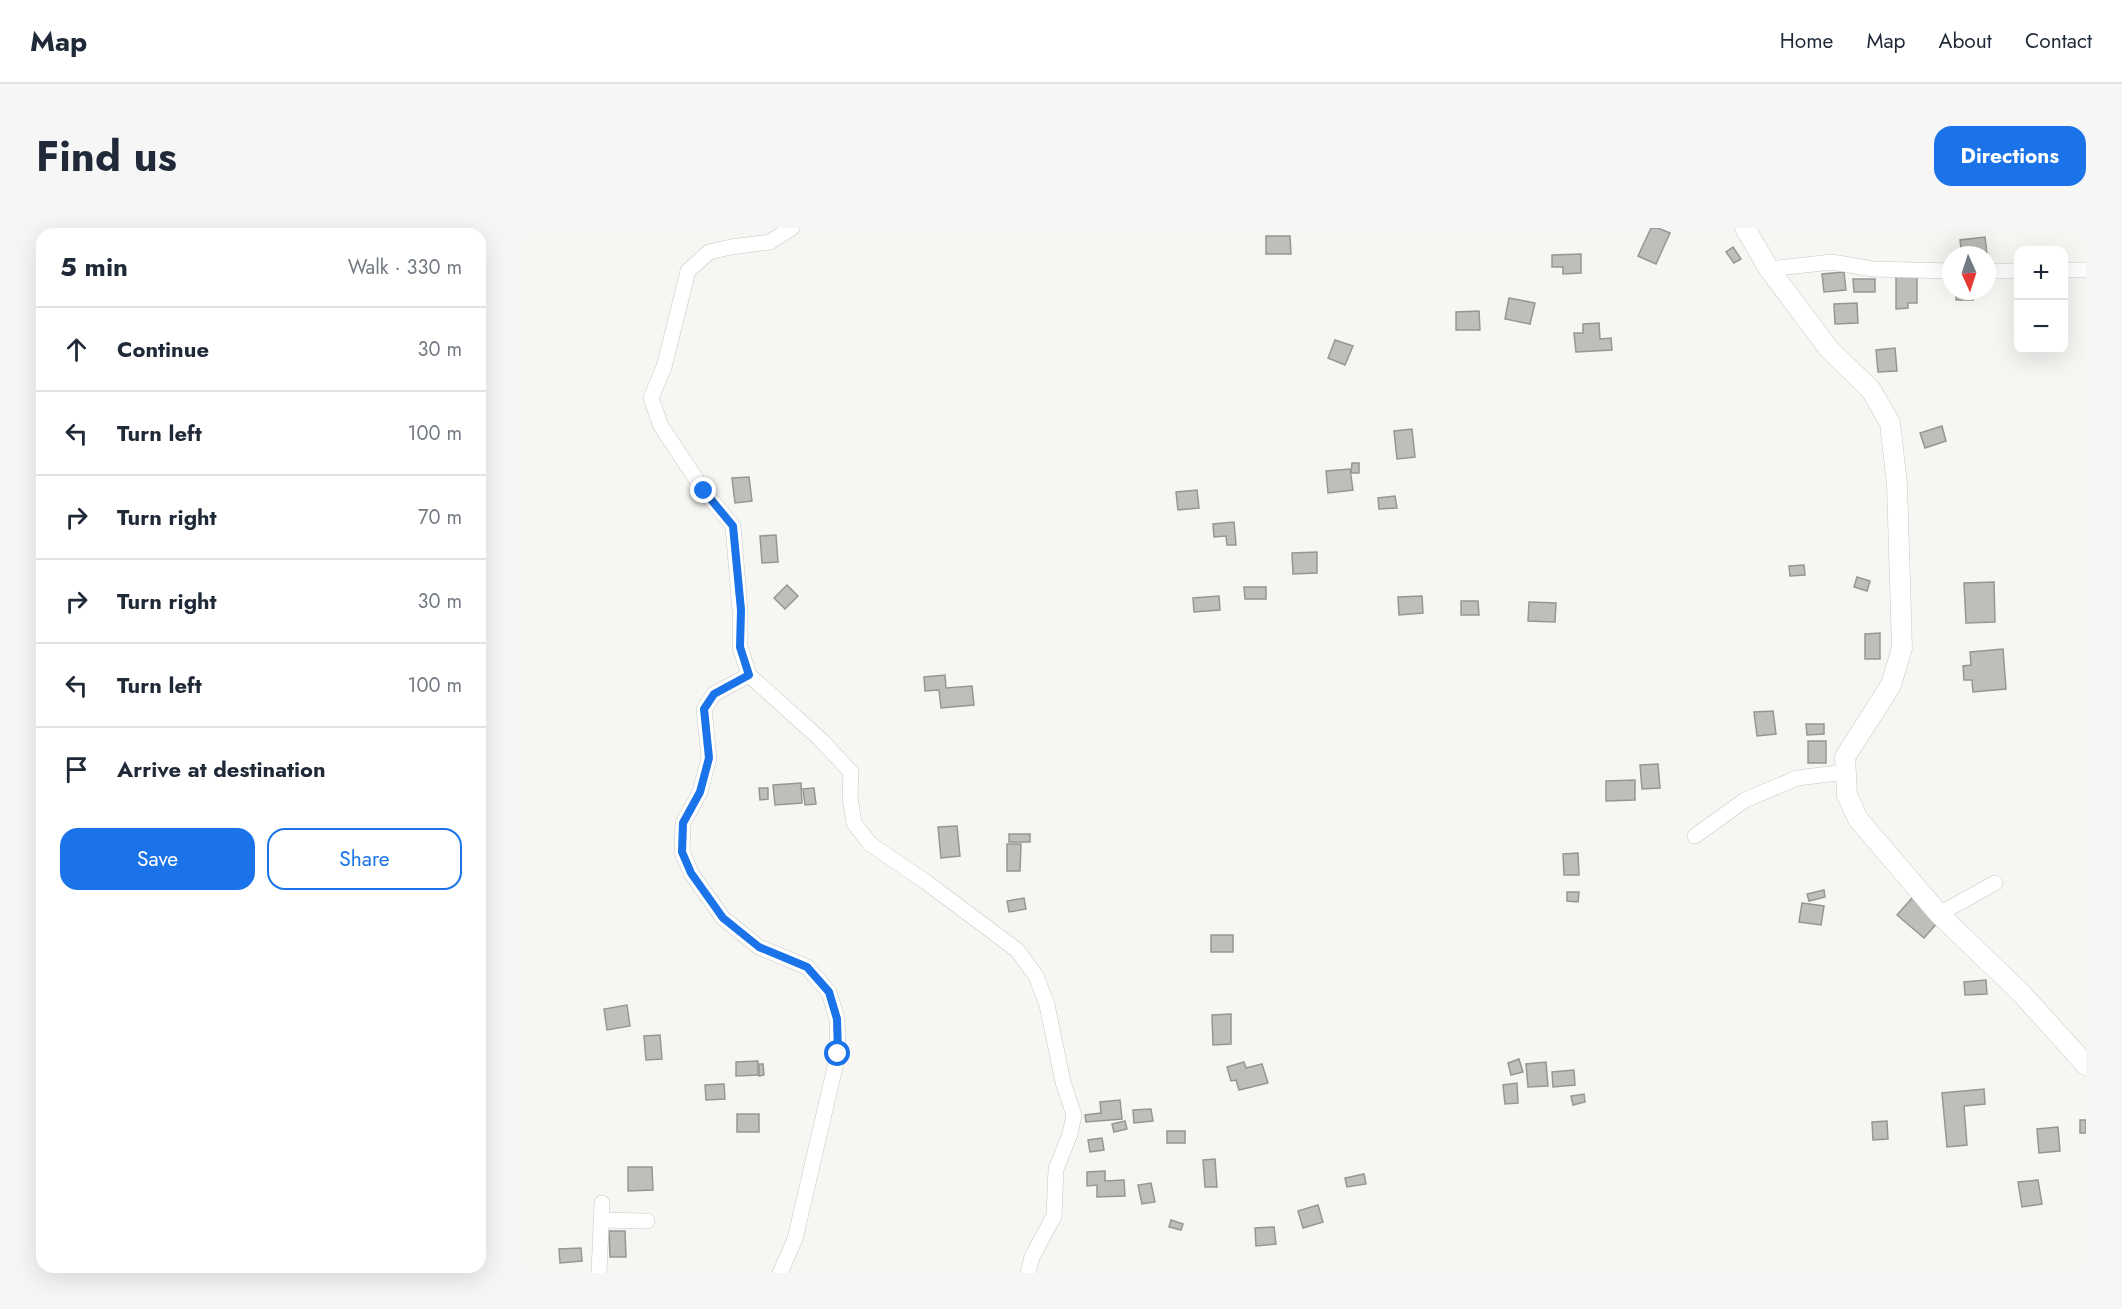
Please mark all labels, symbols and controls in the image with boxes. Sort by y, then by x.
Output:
text: Map [30,21,87,62]
text: Home [1780,26,1833,56]
text: Map [1866,26,1906,56]
text: About [1939,26,1992,56]
text: Contact [2025,26,2092,56]
text: Find us [36,126,177,187]
button: Directions [1934,126,2086,186]
north arrow [1942,246,1996,300]
map controls [2014,246,2068,354]
button: + [2014,246,2068,300]
text: 5 min [60,248,128,286]
text: Walk · 330 m [348,253,462,282]
button: − [2014,300,2068,354]
icon: ahead [60,333,93,366]
text: Continue [117,333,209,365]
text: 30 m [417,335,462,364]
icon: left [60,417,93,450]
text: Turn left [117,417,202,449]
text: 100 m [407,419,462,448]
route end [690,477,716,503]
icon: right [60,501,93,534]
text: Turn right [117,501,217,533]
text: 70 m [418,503,462,532]
icon: right [60,585,93,618]
text: Turn right [117,585,217,617]
text: 30 m [417,587,462,616]
icon: left [60,669,93,702]
text: Turn left [117,669,202,701]
text: 100 m [407,671,462,700]
icon: arrive [60,753,93,786]
text: Arrive at destination [117,753,326,785]
button: Save [60,828,255,890]
button: Share [267,828,462,890]
route start [824,1040,850,1066]

